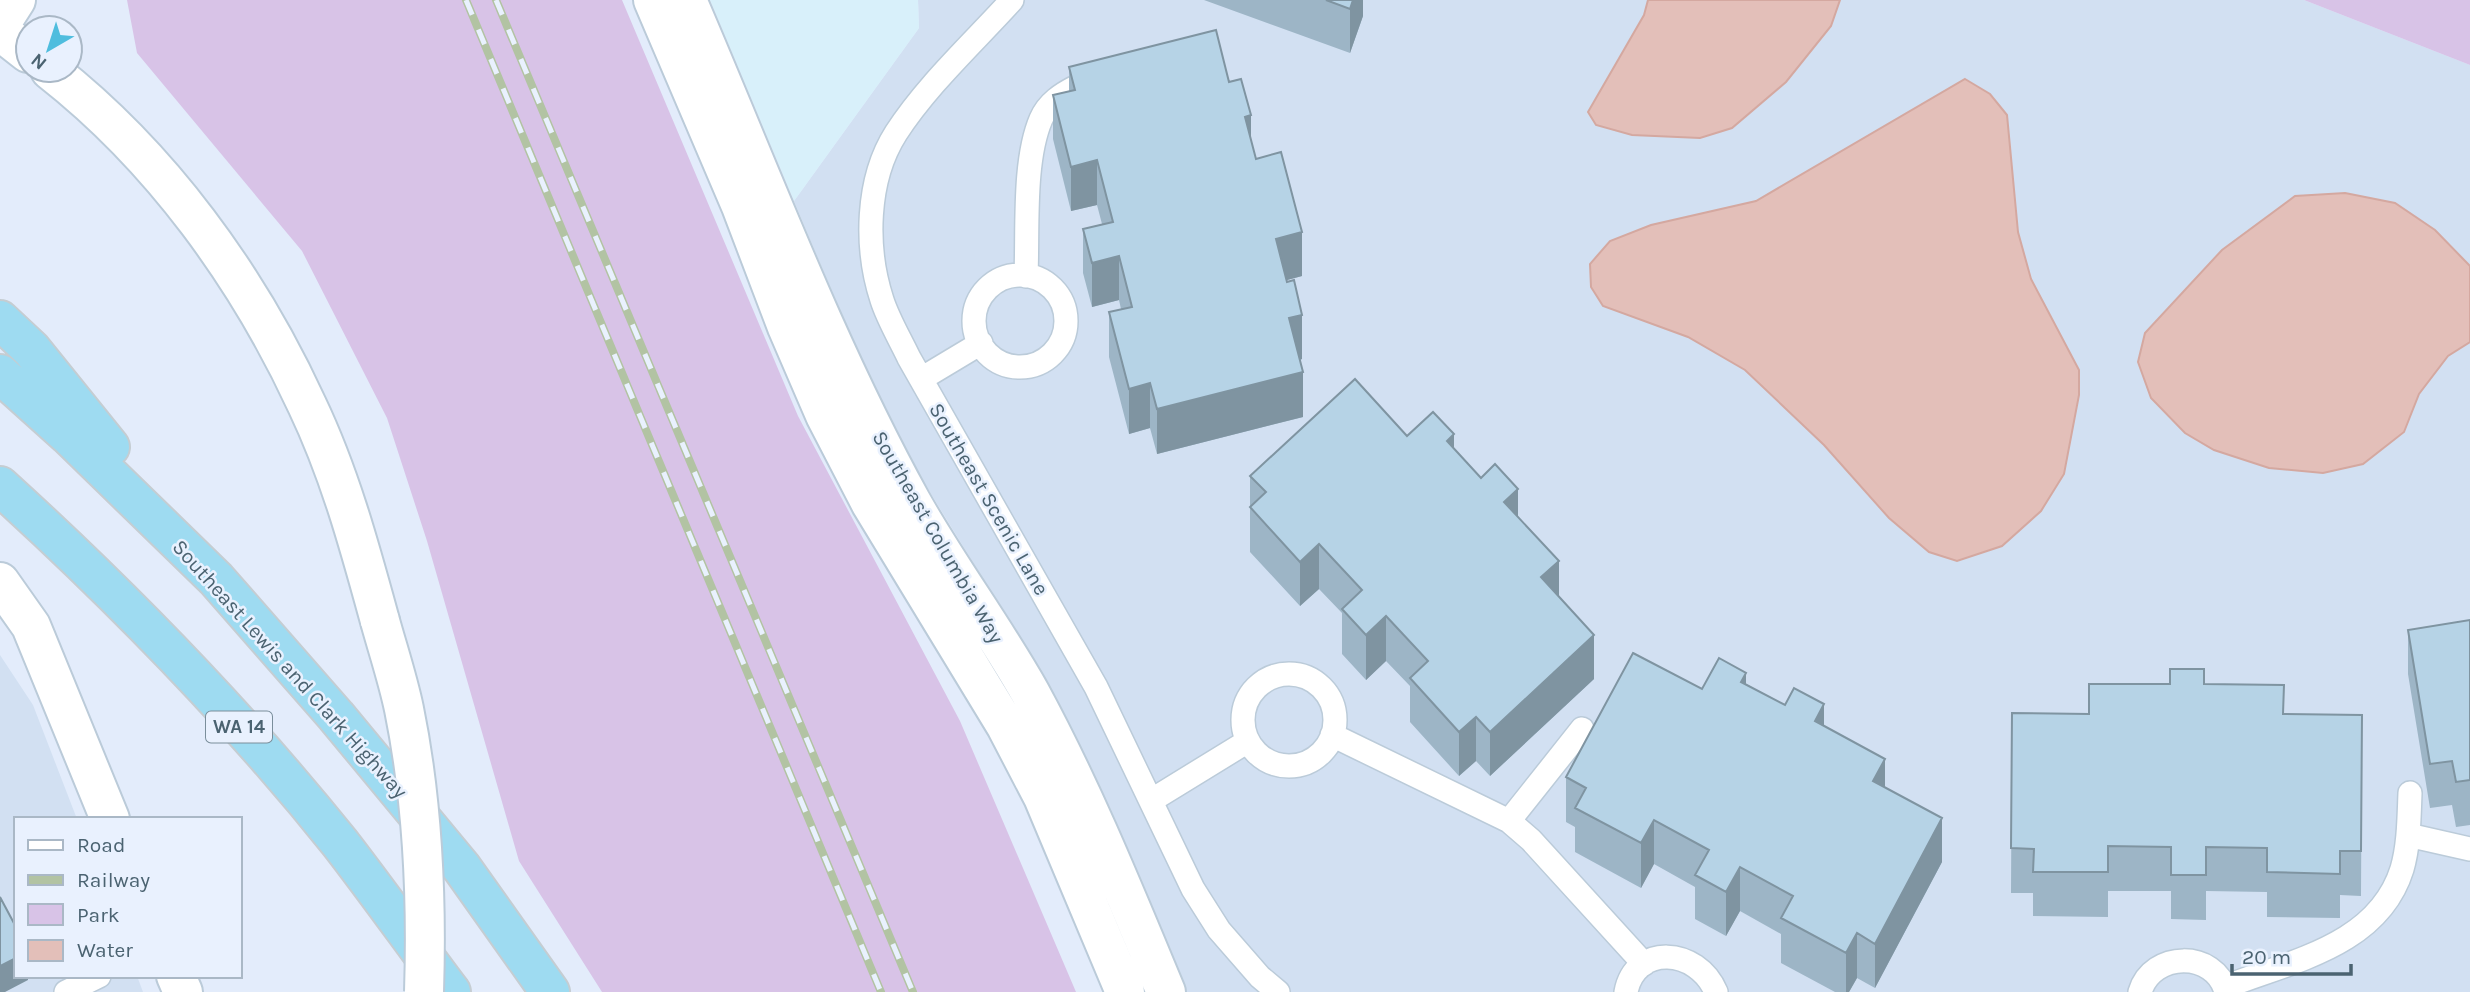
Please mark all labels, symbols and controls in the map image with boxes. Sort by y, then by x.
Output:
north arrow [14,14,84,84]
text: N [27,49,51,74]
street label: Southeast Scenic Lane [924,399,1054,599]
street label: Southeast Columbia Way [867,427,1009,648]
street label: Southeast Lewis and Clark Highway [167,535,413,803]
road number: WA 14 [206,712,272,742]
legend [14,817,242,978]
text: Road [77,833,125,857]
text: Railway [77,868,150,892]
text: Park [77,903,120,927]
scale bar [2232,932,2351,976]
text: Water [77,938,133,962]
text: 20 m [2242,945,2291,969]

